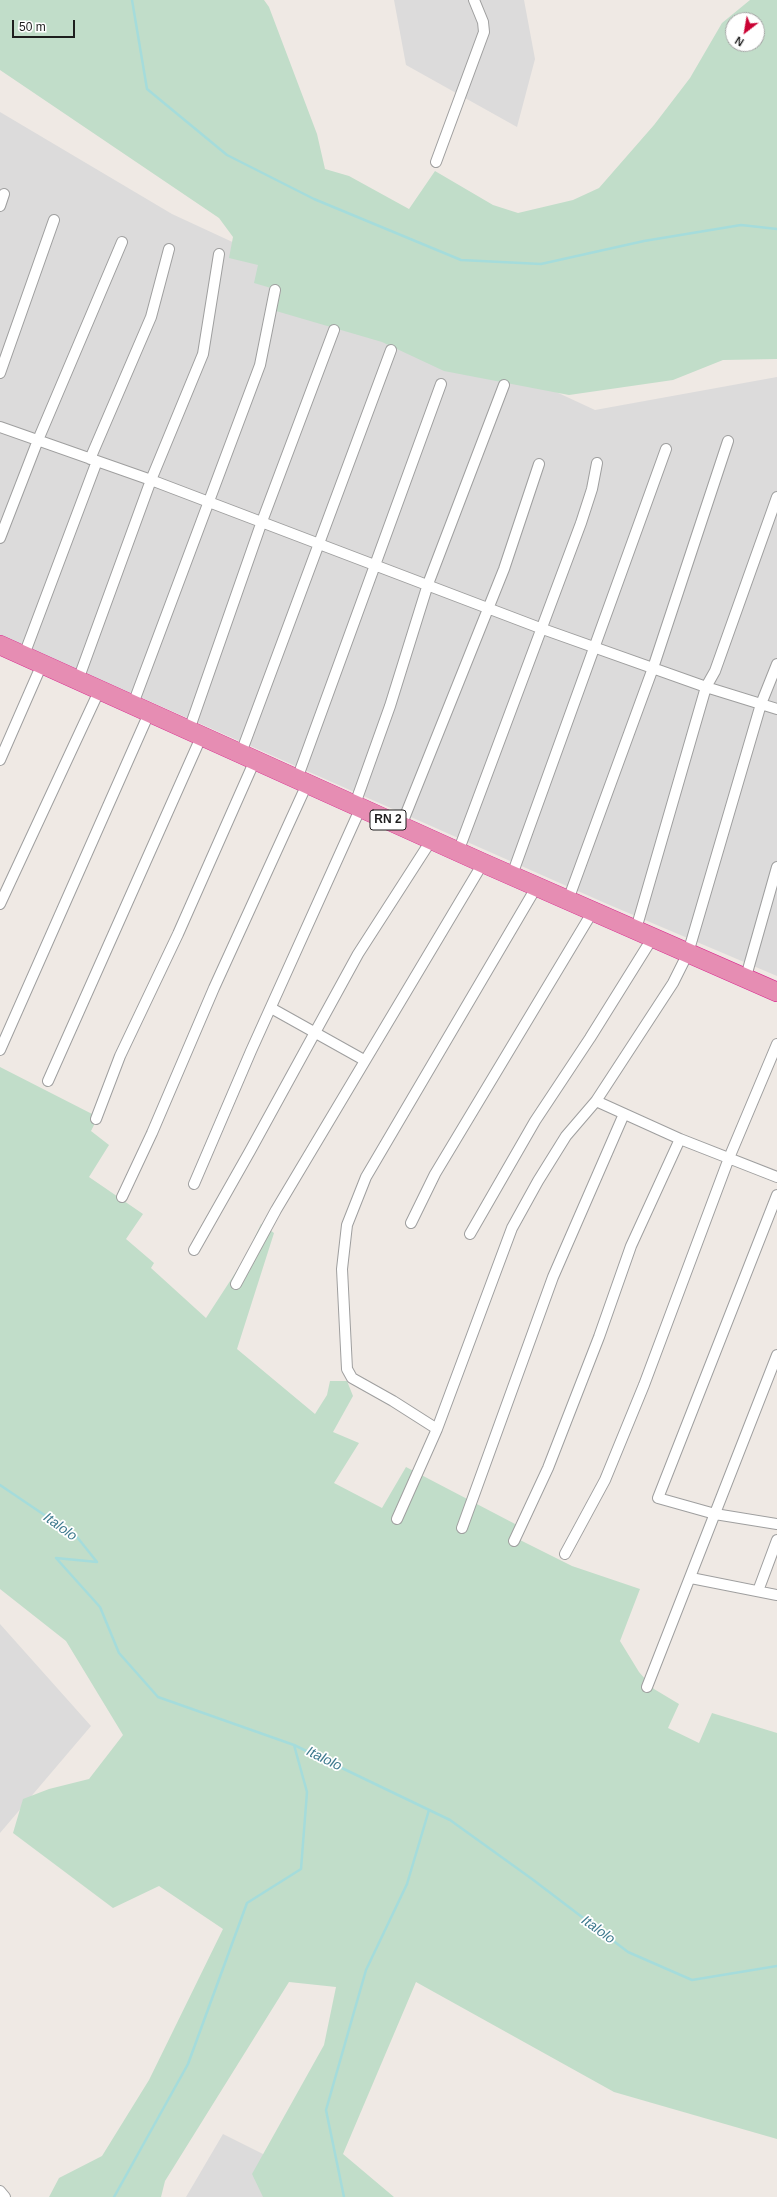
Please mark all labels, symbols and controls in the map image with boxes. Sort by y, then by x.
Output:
scale bar [14,12,77,38]
north arrow [725,12,765,52]
text: 50 m [19,20,46,34]
text: N [733,34,746,49]
road number: RN 2 [370,810,406,830]
water label: Italolo [40,1509,80,1545]
water label: Italolo [304,1743,344,1775]
water label: Italolo [578,1912,618,1948]

